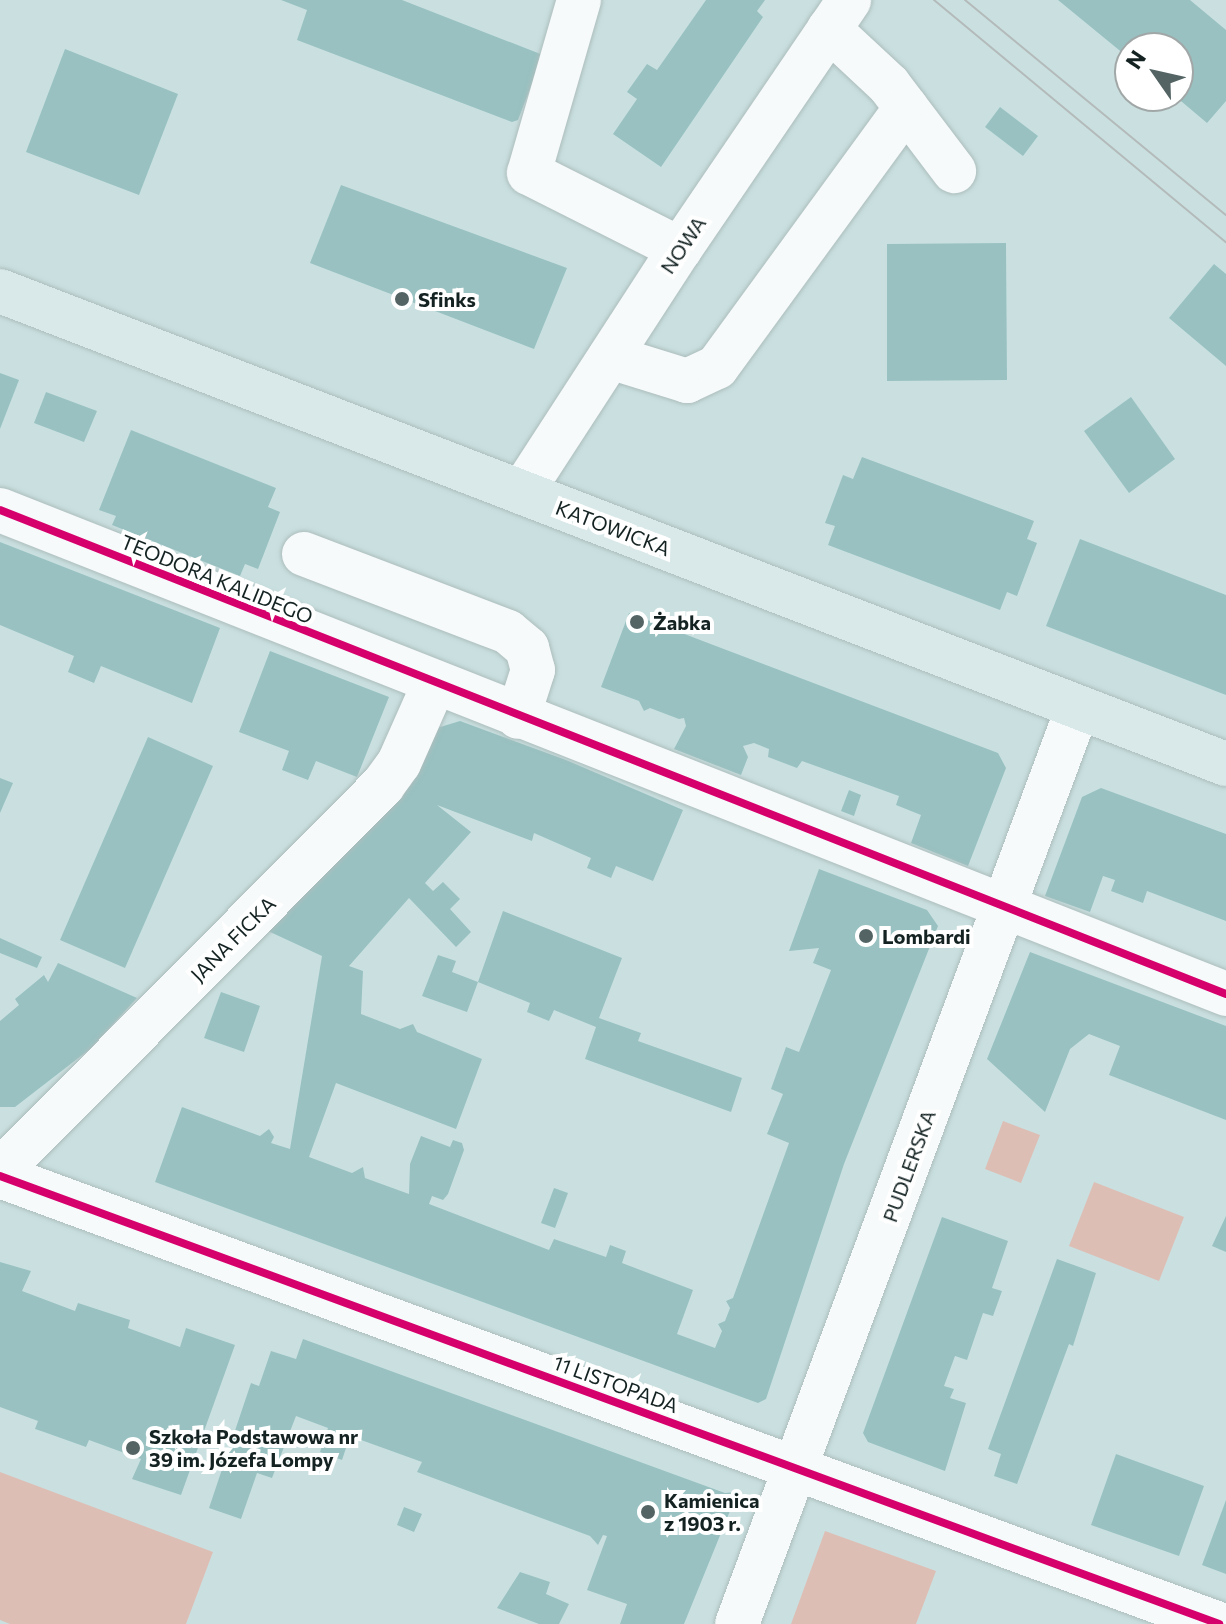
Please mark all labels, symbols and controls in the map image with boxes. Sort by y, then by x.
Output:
north arrow [1114,32,1194,112]
text: N [1120,45,1151,74]
street label: NOWA [655,212,711,278]
place label: Sfinks [418,287,476,311]
marker: Sfinks [393,290,411,308]
street label: KATOWICKA [552,495,674,561]
street label: TEODORA KALIDEGO [117,529,317,629]
place label: Żabka [653,610,711,634]
marker: Żabka [628,613,646,631]
street label: JANA FICKA [186,892,280,986]
place label: Lombardi [882,924,971,948]
marker: Lombardi [857,927,875,945]
street label: PUDLERSKA [878,1107,940,1225]
street label: 11 LISTOPADA [550,1350,682,1418]
place label: Szkoła Podstawowa nr 39 im. Józefa Lompy [149,1424,358,1471]
marker: Szkoła Podstawowa nr 39 im. Józefa Lompy [124,1439,142,1457]
place label: Kamienica z 1903 r. [664,1488,759,1535]
marker: Kamienica z 1903 r. [639,1503,657,1521]

